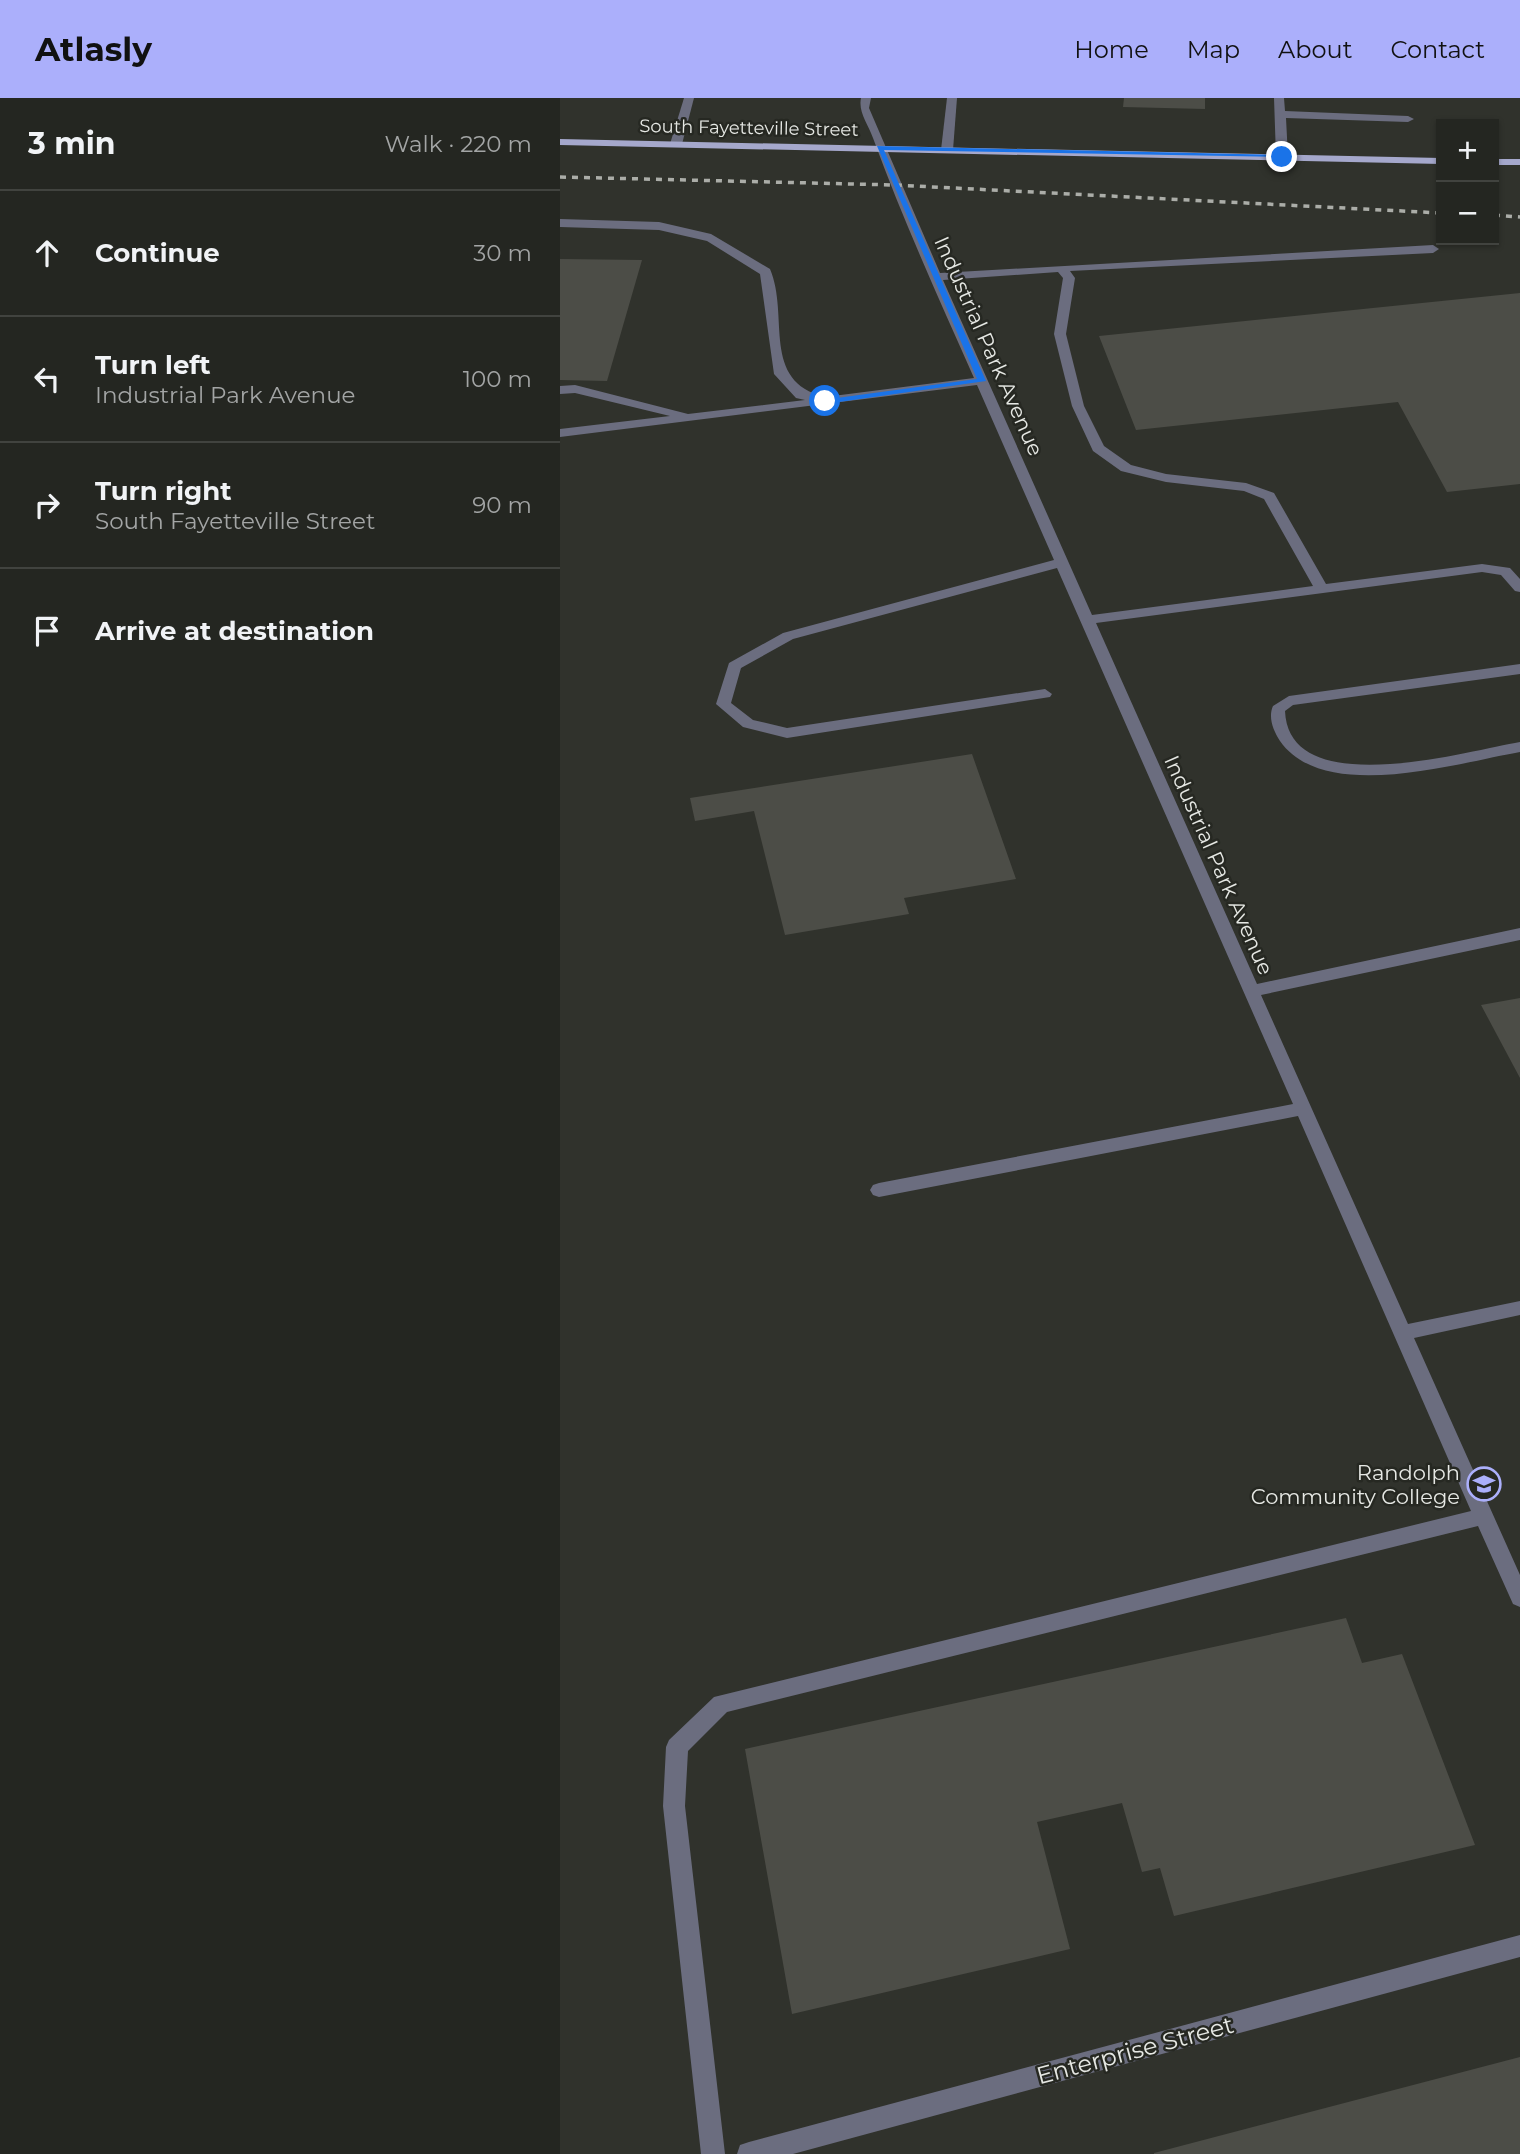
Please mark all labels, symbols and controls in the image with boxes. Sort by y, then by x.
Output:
text: Atlasly [35,29,152,69]
text: Home [1074,35,1149,64]
text: Map [1187,35,1240,64]
text: About [1278,35,1352,64]
text: Contact [1390,35,1485,64]
street label: South Fayetteville Street [639,115,859,141]
map controls [1436,119,1499,245]
button: + [1436,119,1499,182]
text: 3 min [28,125,115,162]
text: Walk · 220 m [385,130,532,158]
route end [1266,141,1297,172]
button: − [1436,182,1499,245]
street label: Industrial Park Avenue [929,232,1049,460]
icon: ahead [28,234,66,272]
text: Continue [95,237,220,269]
text: 30 m [473,239,532,267]
text: Turn left [95,349,211,381]
icon: left [28,360,66,398]
text: 100 m [463,365,532,393]
text: Industrial Park Avenue [95,381,355,409]
route start [809,385,840,416]
text: Turn right [95,475,231,507]
icon: right [28,486,66,524]
text: 90 m [472,491,532,519]
text: South Fayetteville Street [95,507,375,535]
icon: arrive [28,612,66,650]
text: Arrive at destination [95,615,374,647]
street label: Industrial Park Avenue [1159,751,1279,979]
place label: Randolph Community College [1251,1460,1460,1509]
school or university icon: Randolph Community College [1465,1465,1503,1503]
street label: Enterprise Street [1033,2010,1237,2090]

